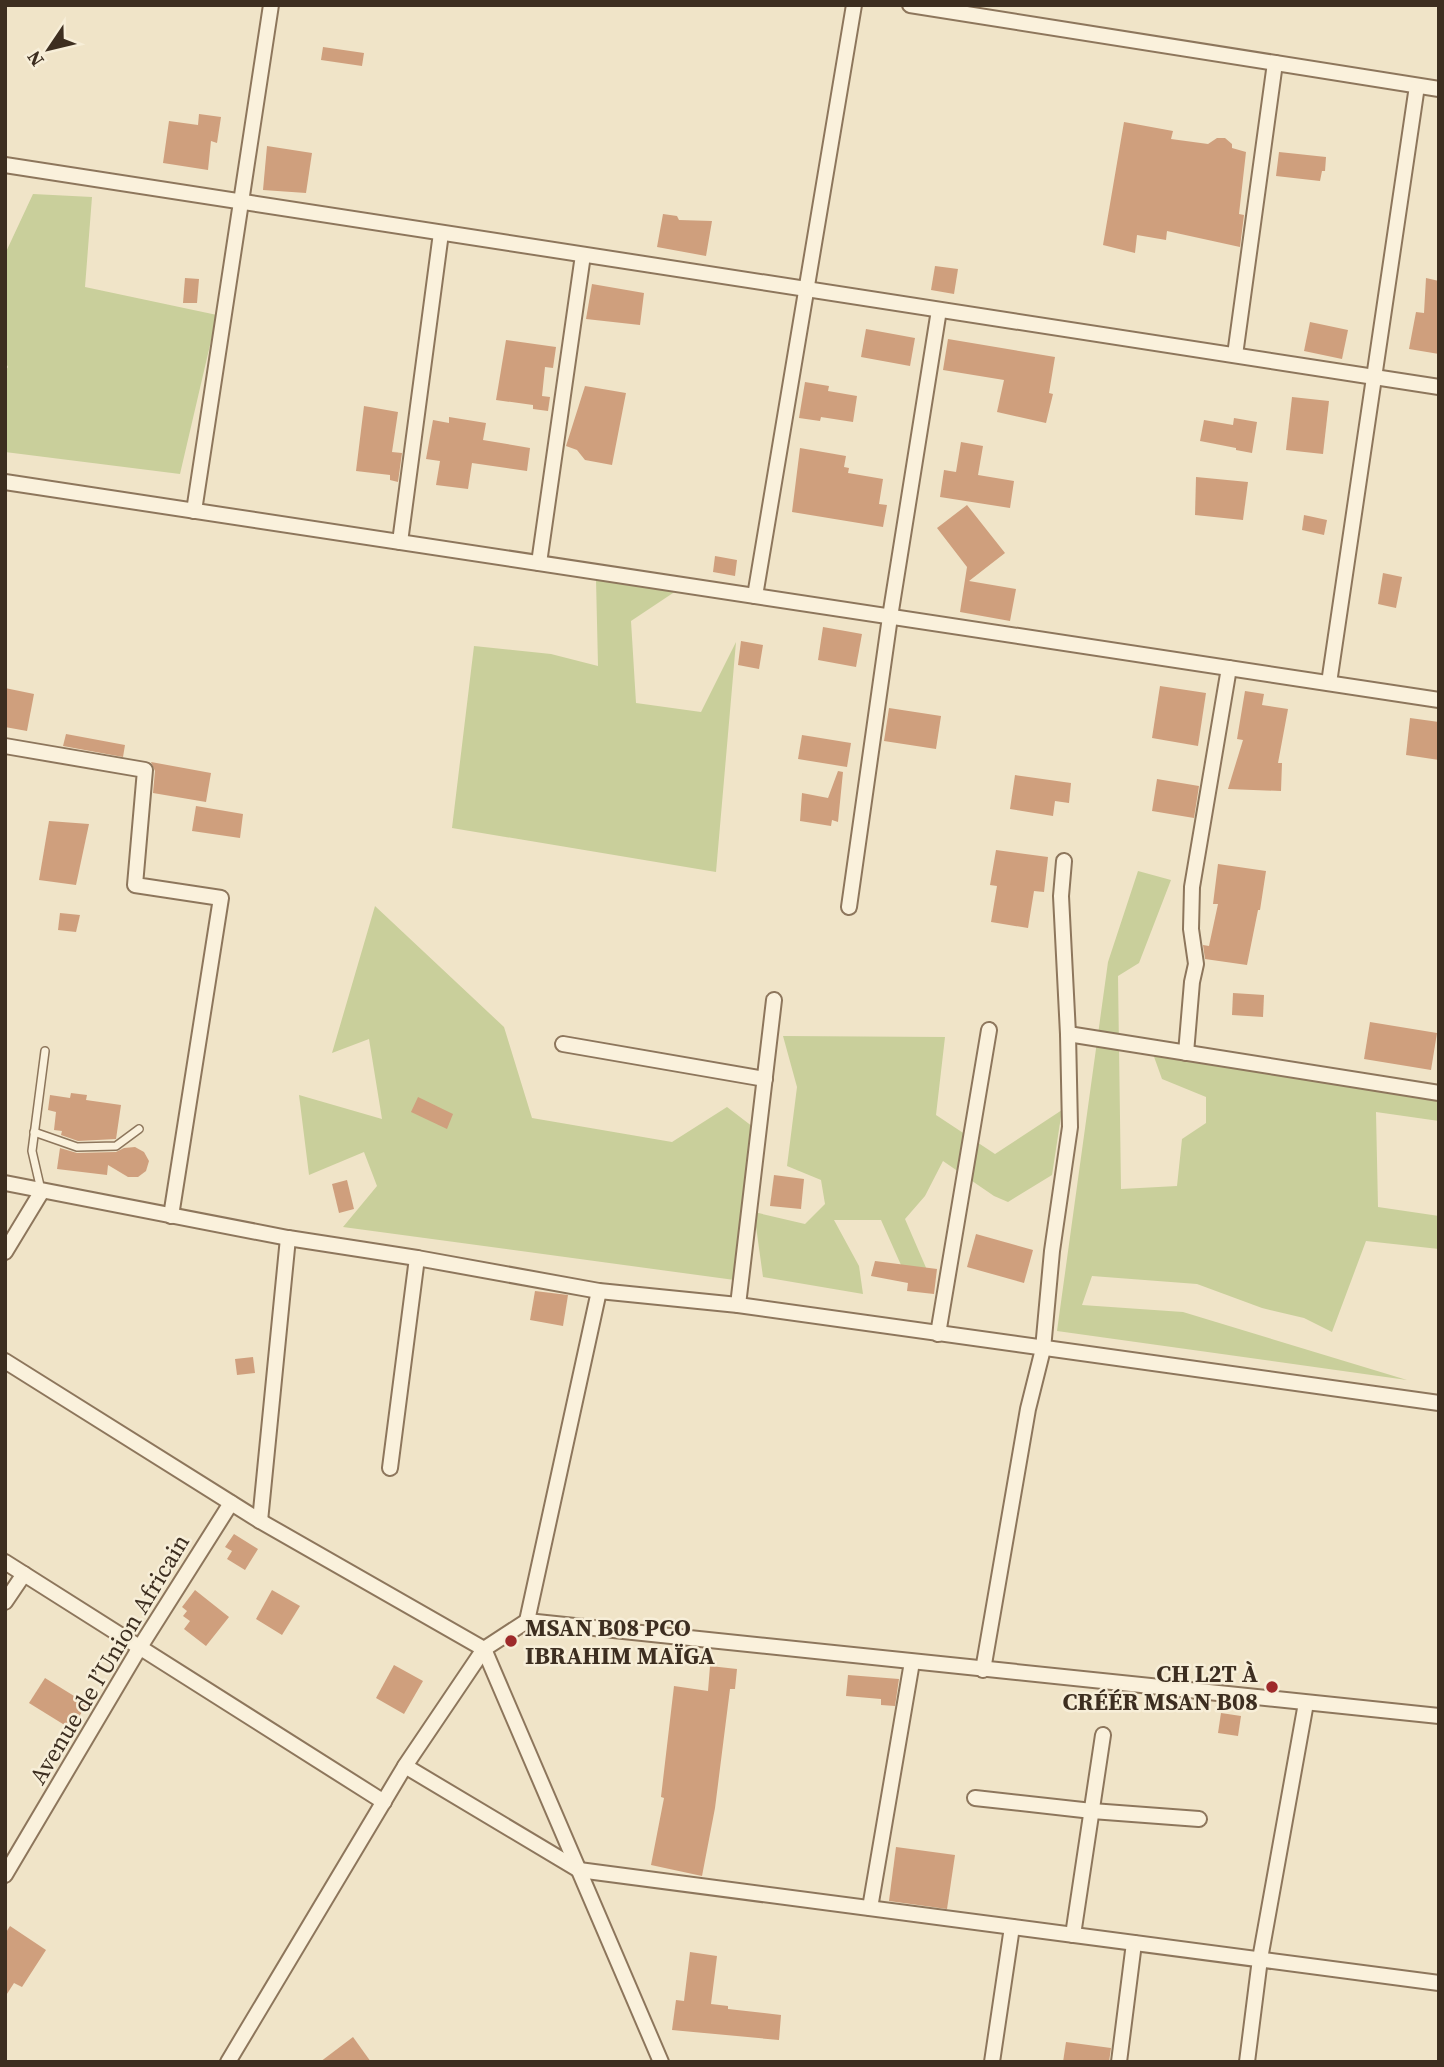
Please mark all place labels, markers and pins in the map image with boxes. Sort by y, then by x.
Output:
place label: MSAN B08 PCO IBRAHIM MAÏGA [525,1611,715,1672]
marker: MSAN B08 PCO IBRAHIM MAÏGA [503,1633,519,1649]
place label: CH L2T À CRÉÉR MSAN B08 [1062,1657,1258,1718]
marker: CH L2T À CRÉÉR MSAN B08 [1264,1679,1280,1695]

